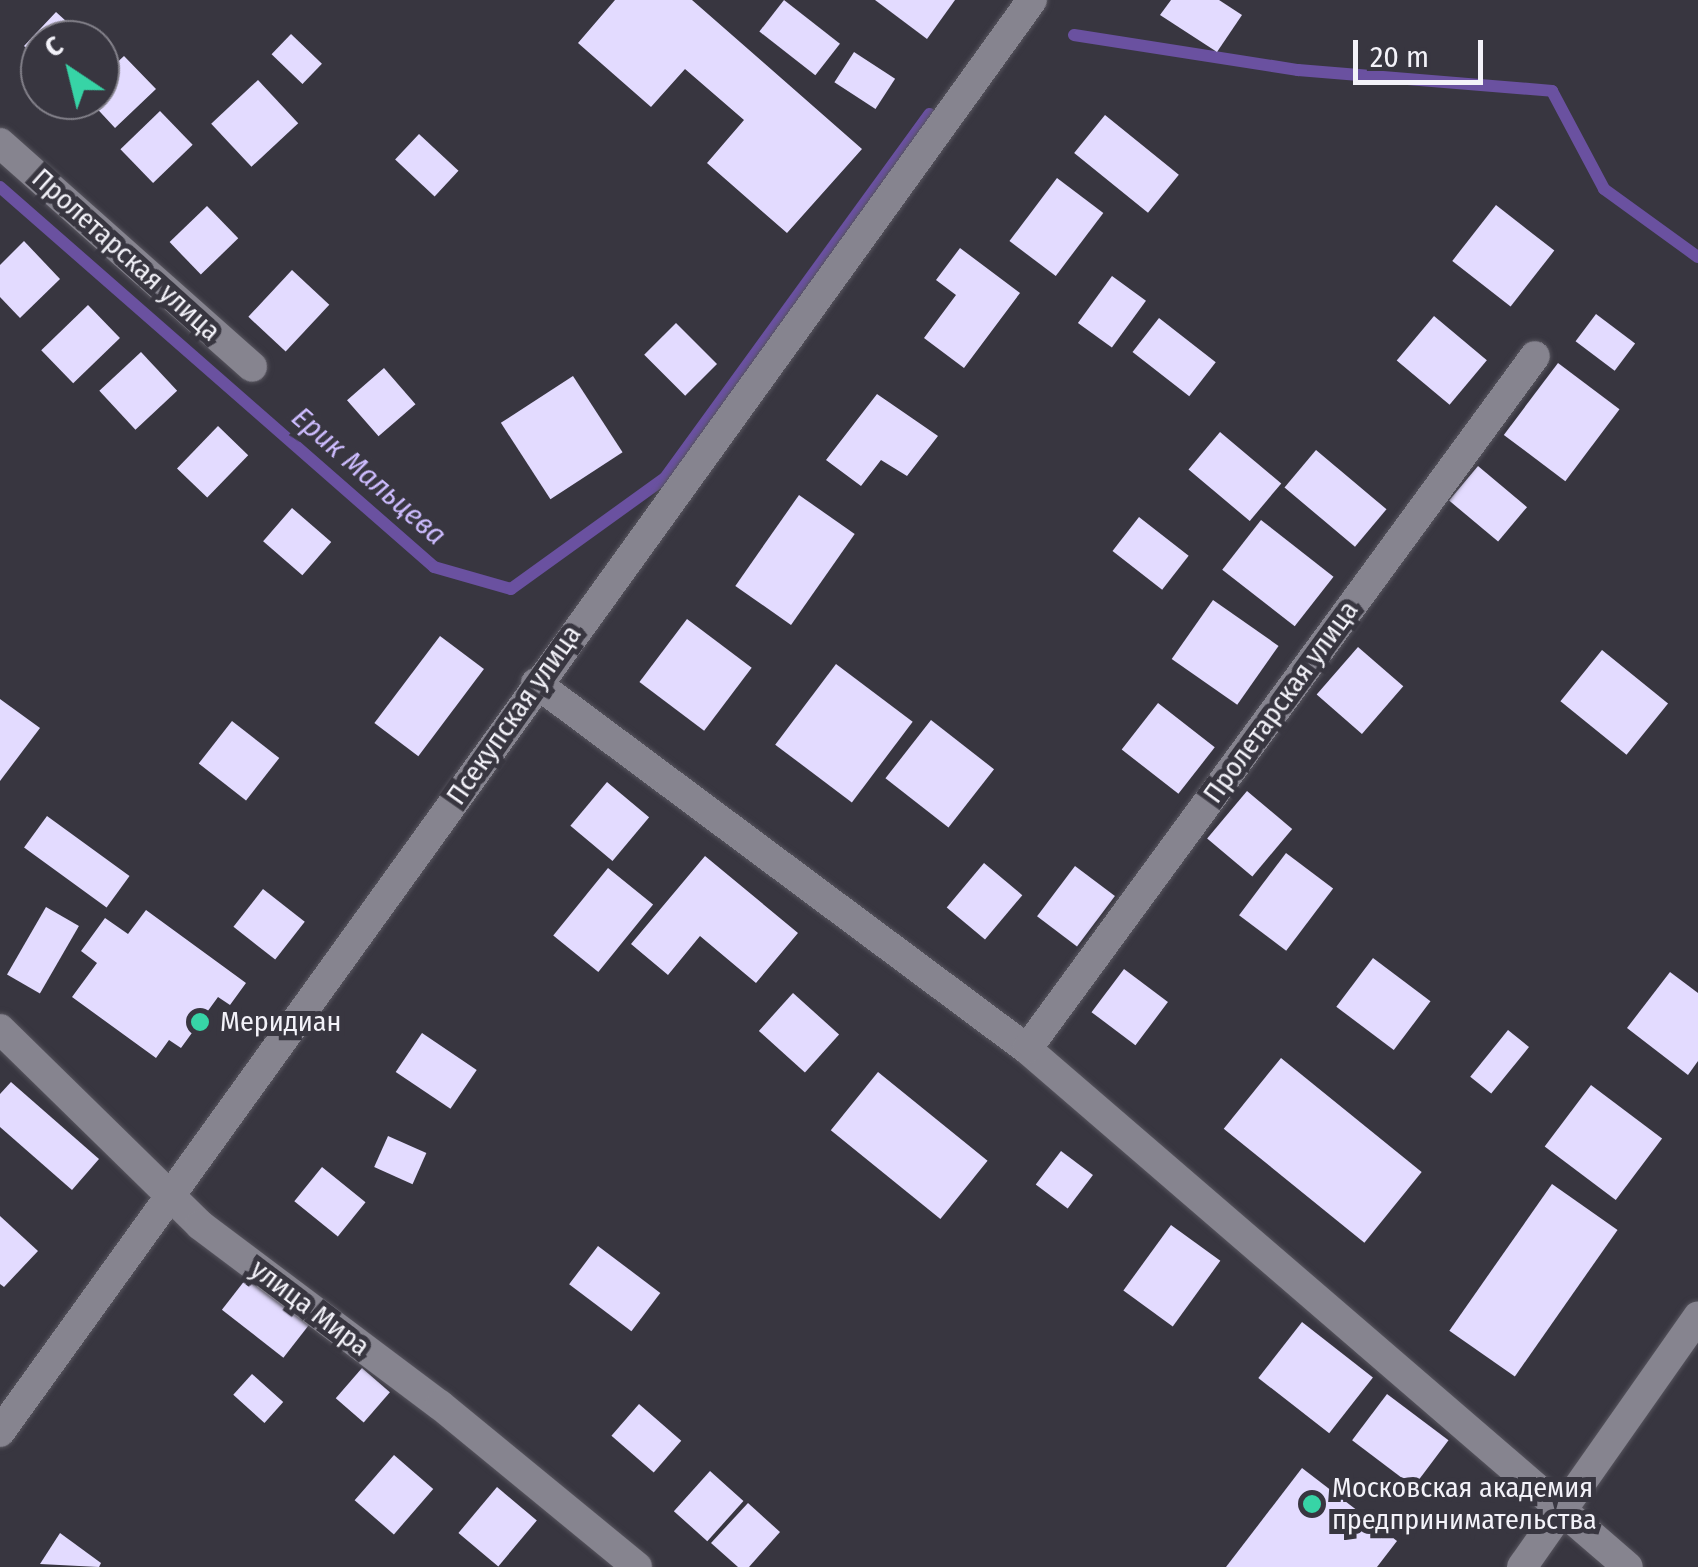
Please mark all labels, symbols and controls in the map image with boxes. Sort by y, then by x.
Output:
north arrow [20,20,120,120]
scale bar [1358,20,1488,82]
text: С [38,29,69,64]
text: 20 m [1370,39,1429,75]
street label: Пролетарская улица [25,162,227,348]
water label: Ерик Мальцева [284,399,454,553]
street label: Пролетарская улица [1196,594,1366,810]
street label: Псекупская улица [440,619,588,811]
place label: Меридиан [220,1005,341,1039]
marker: Меридиан [189,1011,211,1033]
street label: улица Мира [244,1252,376,1364]
place label: Московская академия предпринимательства [1332,1471,1597,1537]
marker: Московская академия предпринимательства [1301,1493,1323,1515]

